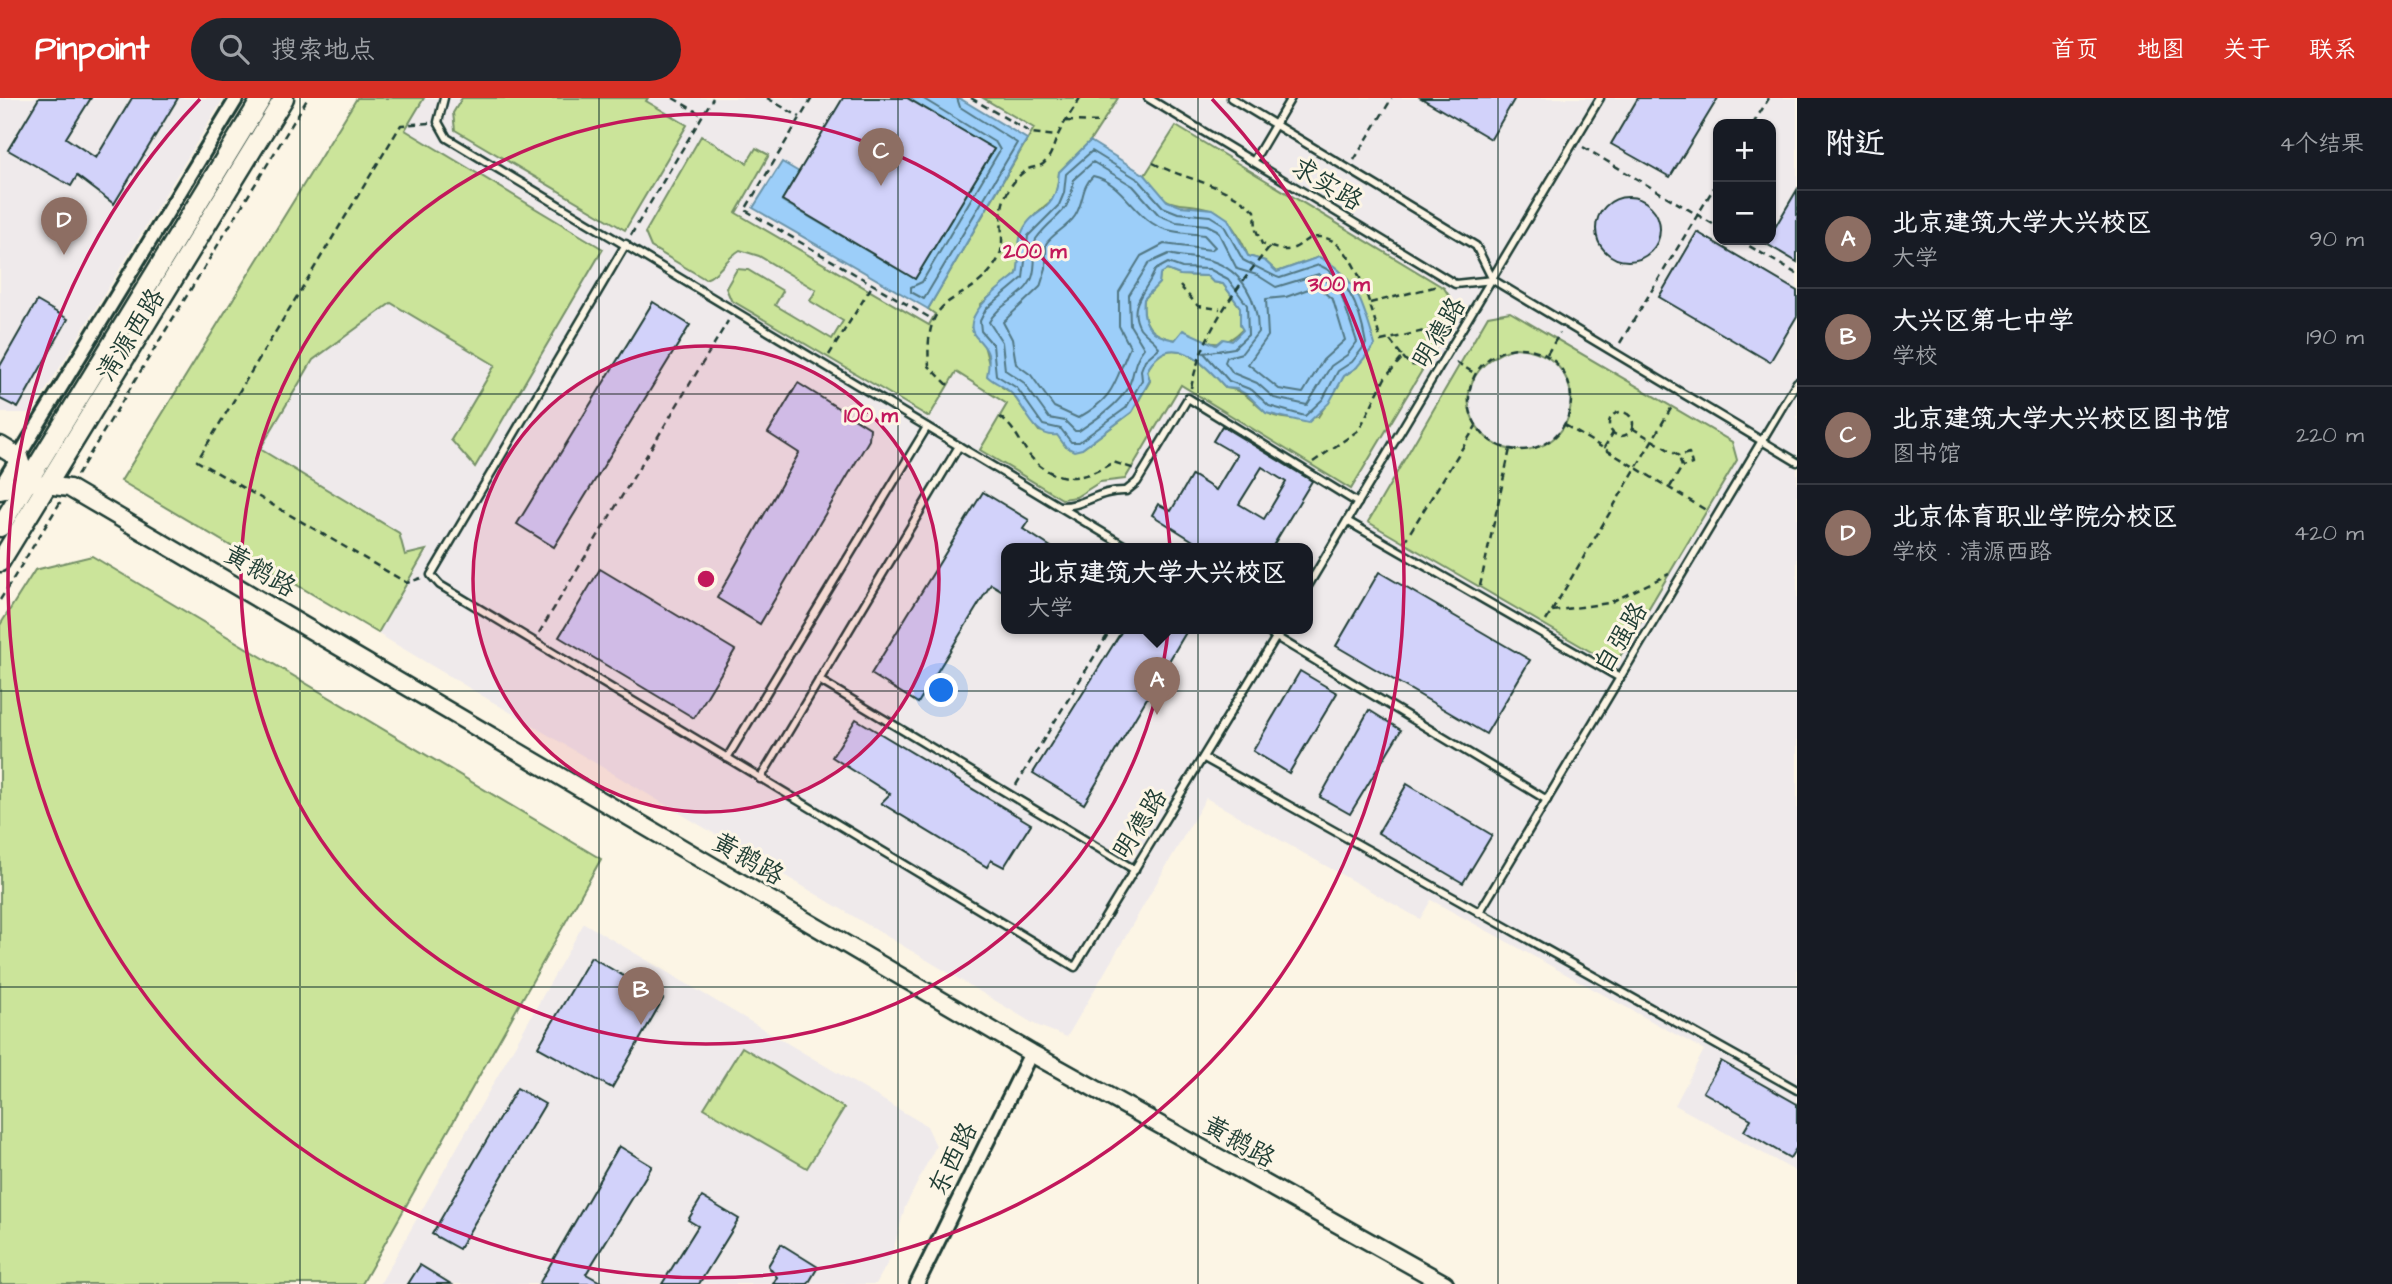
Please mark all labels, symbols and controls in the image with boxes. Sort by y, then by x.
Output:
search box [191,18,681,81]
text: Pinpoint [35,26,149,72]
icon: search [215,30,253,68]
text: 搜索地点 [271,32,375,68]
text: 首页 [2051,33,2099,67]
text: 地图 [2137,33,2185,67]
text: 关于 [2223,33,2271,67]
text: 联系 [2309,33,2357,67]
map controls [1713,119,1776,245]
button: + [1713,119,1776,182]
text: 附近 [1825,123,1885,165]
pin: C [858,128,904,186]
text: 4个结果 [2279,128,2364,160]
street label: 求实路 [1284,148,1370,220]
button: − [1713,182,1776,245]
pin: D [41,197,87,255]
text: 北京建筑大学大兴校区 [1892,205,2152,241]
text: A [1841,223,1855,255]
text: 90 m [2309,223,2364,255]
text: 200 m [1002,237,1067,266]
text: 大学 [1892,242,1938,274]
text: 300 m [1307,270,1371,299]
street label: 清源西路 [88,281,174,389]
street label: 明德路 [1403,290,1475,376]
text: 大兴区第七中学 [1892,303,2074,339]
text: B [1840,321,1856,353]
text: 190 m [2306,321,2364,353]
text: 学校 [1892,340,1938,372]
text: 100 m [844,401,899,430]
text: 北京建筑大学大兴校区图书馆 [1892,401,2230,437]
text: C [1840,419,1856,451]
text: 220 m [2296,419,2364,451]
text: 图书馆 [1892,438,1961,470]
text: 北京体育职业学院分校区 [1892,499,2178,535]
text: D [1841,517,1855,549]
text: 420 m [2294,517,2364,549]
street label: 黄鹅路 [217,536,303,606]
text: 学校 · 清源西路 [1892,536,2052,568]
popup [1001,543,1313,634]
text: 北京建筑大学大兴校区 [1027,555,1287,591]
centre of rings [694,567,718,591]
text: 大学 [1027,592,1073,624]
street label: 自强路 [1585,595,1657,681]
pin: A [1134,657,1180,715]
your location [924,673,958,707]
street label: 明德路 [1104,781,1176,867]
street label: 黄鹅路 [705,824,791,894]
pin: B [618,967,664,1025]
street label: 黄鹅路 [1196,1107,1282,1177]
street label: 东西路 [920,1116,986,1202]

